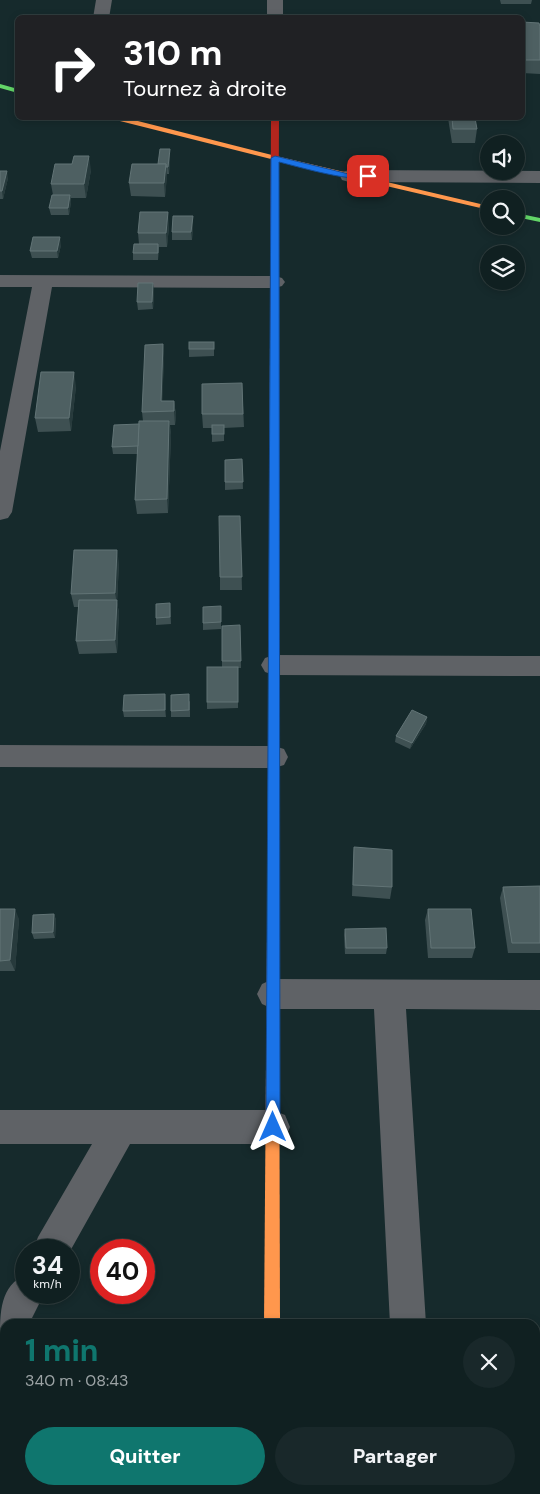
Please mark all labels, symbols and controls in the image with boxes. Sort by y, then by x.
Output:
text: 310 m [123,30,222,76]
icon: right [40,35,105,100]
text: Tournez à droite [123,74,287,103]
map controls [480,135,525,290]
button: sound [480,135,525,180]
pin [347,155,389,197]
icon: arrive [354,162,382,190]
button: search [480,190,525,235]
button: layers [480,245,525,290]
position arrow [246,1100,298,1152]
speed limit sign: 40 [90,1239,155,1304]
text: 34 [32,1249,63,1282]
text: km/h [33,1276,62,1292]
text: 1 min [25,1331,98,1370]
button: close [463,1336,515,1388]
text: 340 m · 08:43 [25,1370,128,1391]
button: Quitter [25,1427,265,1485]
button: Partager [275,1427,515,1485]

